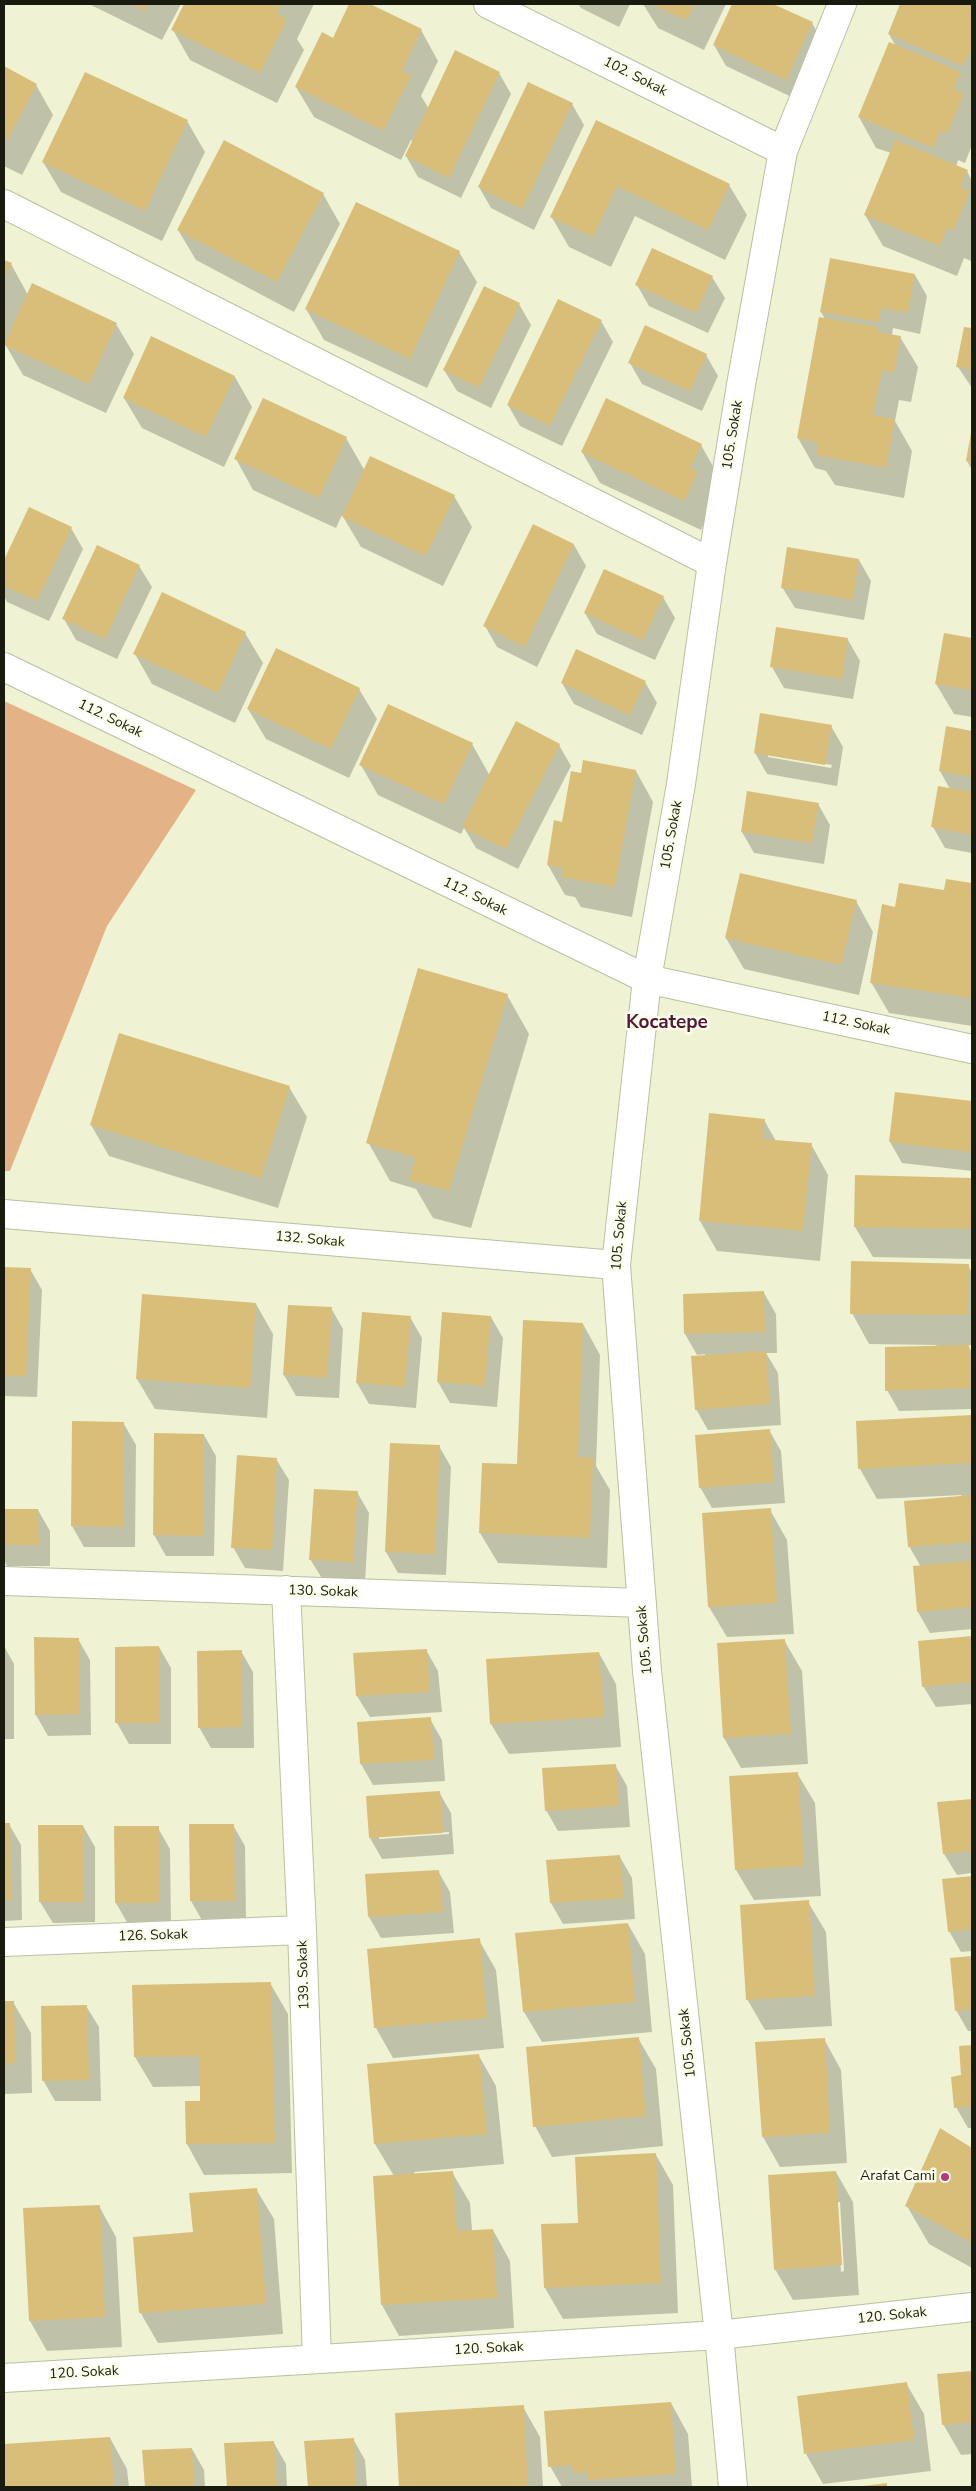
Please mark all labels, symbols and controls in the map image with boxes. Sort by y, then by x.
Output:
street label: 102. Sokak [600,54,670,100]
street label: 105. Sokak [719,399,747,471]
street label: 112. Sokak [75,696,145,742]
street label: 105. Sokak [658,799,686,871]
street label: 112. Sokak [440,874,510,920]
street label: 112. Sokak [820,1009,892,1039]
district label: Kocatepe [626,1012,708,1034]
street label: 105. Sokak [609,1201,631,1271]
street label: 132. Sokak [275,1229,345,1251]
street label: 130. Sokak [288,1582,358,1602]
street label: 105. Sokak [634,1605,656,1675]
street label: 126. Sokak [118,1926,188,1946]
street label: 139. Sokak [294,1940,314,2010]
street label: 105. Sokak [676,2007,700,2079]
place label: Arafat Cami [860,2169,935,2185]
marker: Arafat Cami [939,2171,951,2183]
street label: 120. Sokak [856,2304,928,2328]
street label: 120. Sokak [454,2339,524,2359]
street label: 120. Sokak [49,2363,119,2383]

